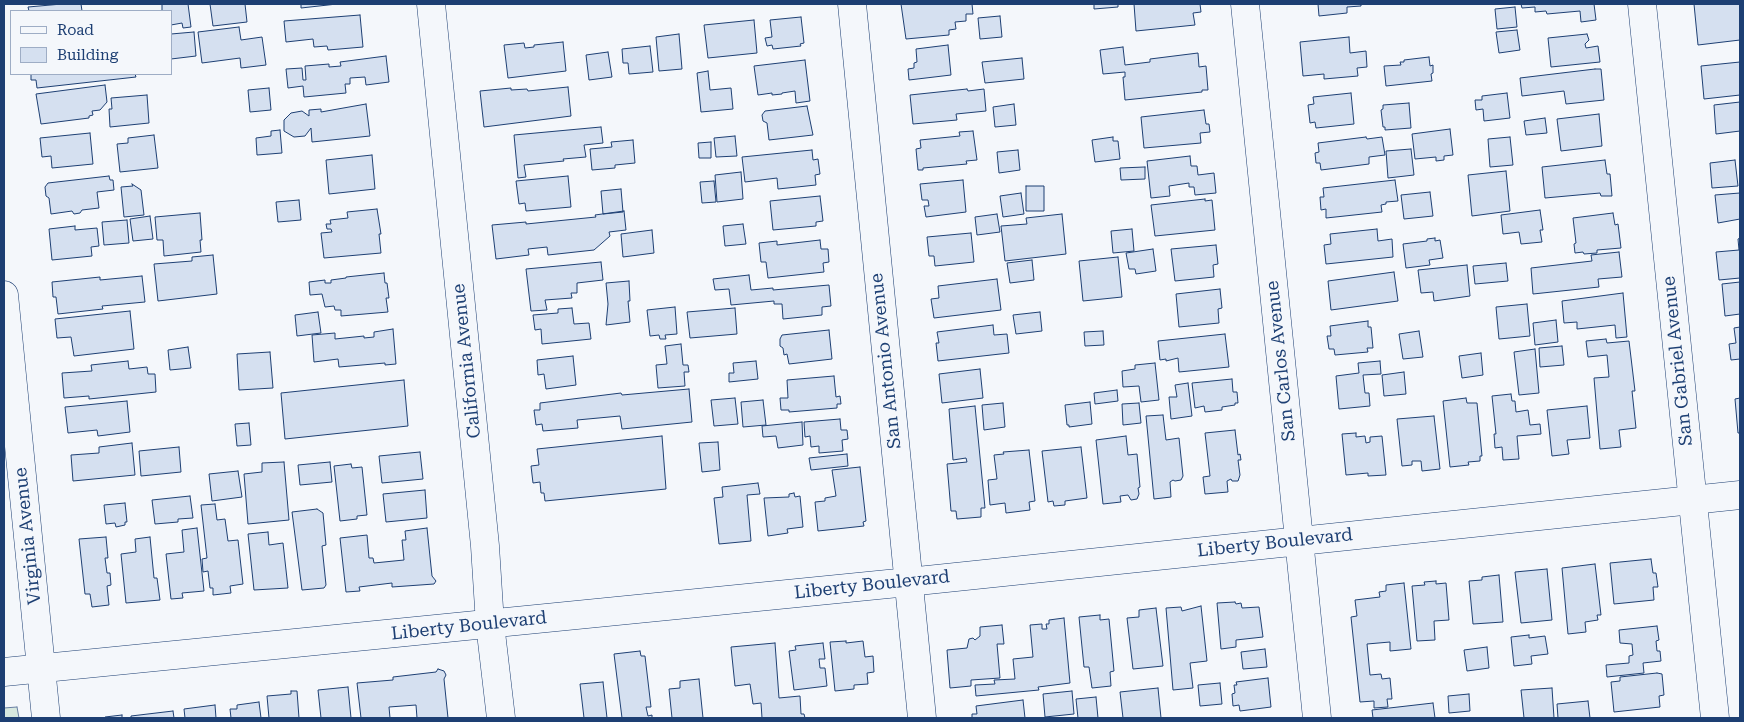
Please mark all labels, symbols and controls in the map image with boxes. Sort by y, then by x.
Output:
legend [10,10,172,75]
text: Road [57,21,94,39]
text: Building [57,46,118,64]
street label: San Antonio Avenue [866,272,906,450]
street label: San Gabriel Avenue [1658,275,1698,447]
street label: San Carlos Avenue [1262,280,1300,442]
street label: California Avenue [448,283,486,439]
street label: Virginia Avenue [10,466,46,606]
street label: Liberty Boulevard [1196,524,1354,562]
street label: Liberty Boulevard [793,566,951,604]
street label: Liberty Boulevard [390,607,548,645]

